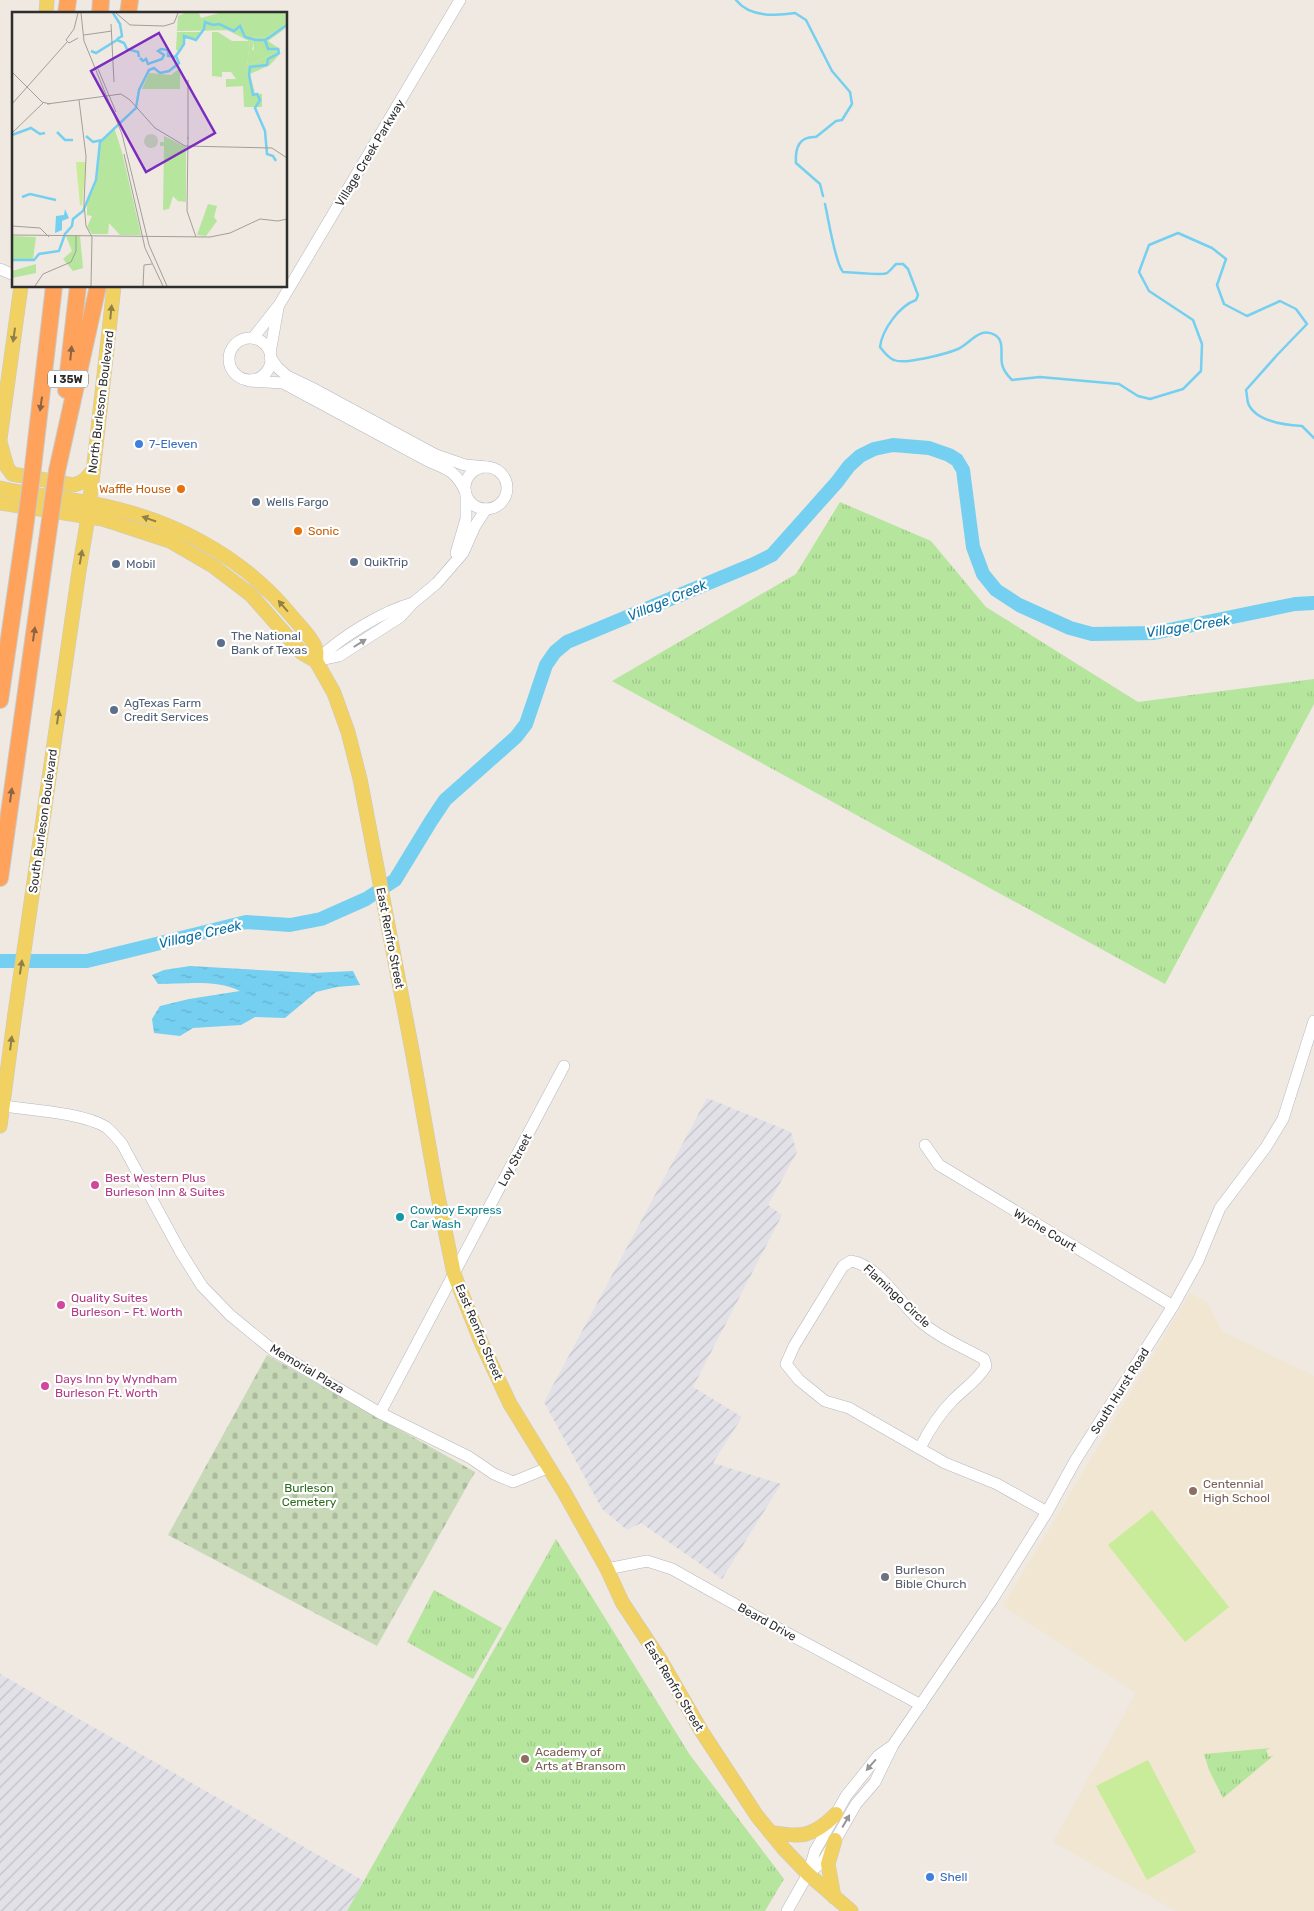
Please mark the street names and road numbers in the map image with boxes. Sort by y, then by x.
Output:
street label: Village Creek Parkway [332,97,408,209]
street label: North Burleson Boulevard [85,330,117,474]
road number: I 35W [48,370,88,388]
street label: South Burleson Boulevard [26,748,60,894]
street label: East Renfro Street [373,886,407,990]
street label: Loy Street [495,1131,535,1189]
street label: Wyche Court [1011,1206,1079,1254]
street label: Flamingo Circle [861,1262,933,1331]
street label: East Renfro Street [452,1282,506,1382]
street label: Memorial Plaza [268,1341,346,1397]
street label: South Hurst Road [1088,1345,1152,1437]
street label: Beard Drive [735,1600,799,1644]
street label: East Renfro Street [641,1638,707,1734]

